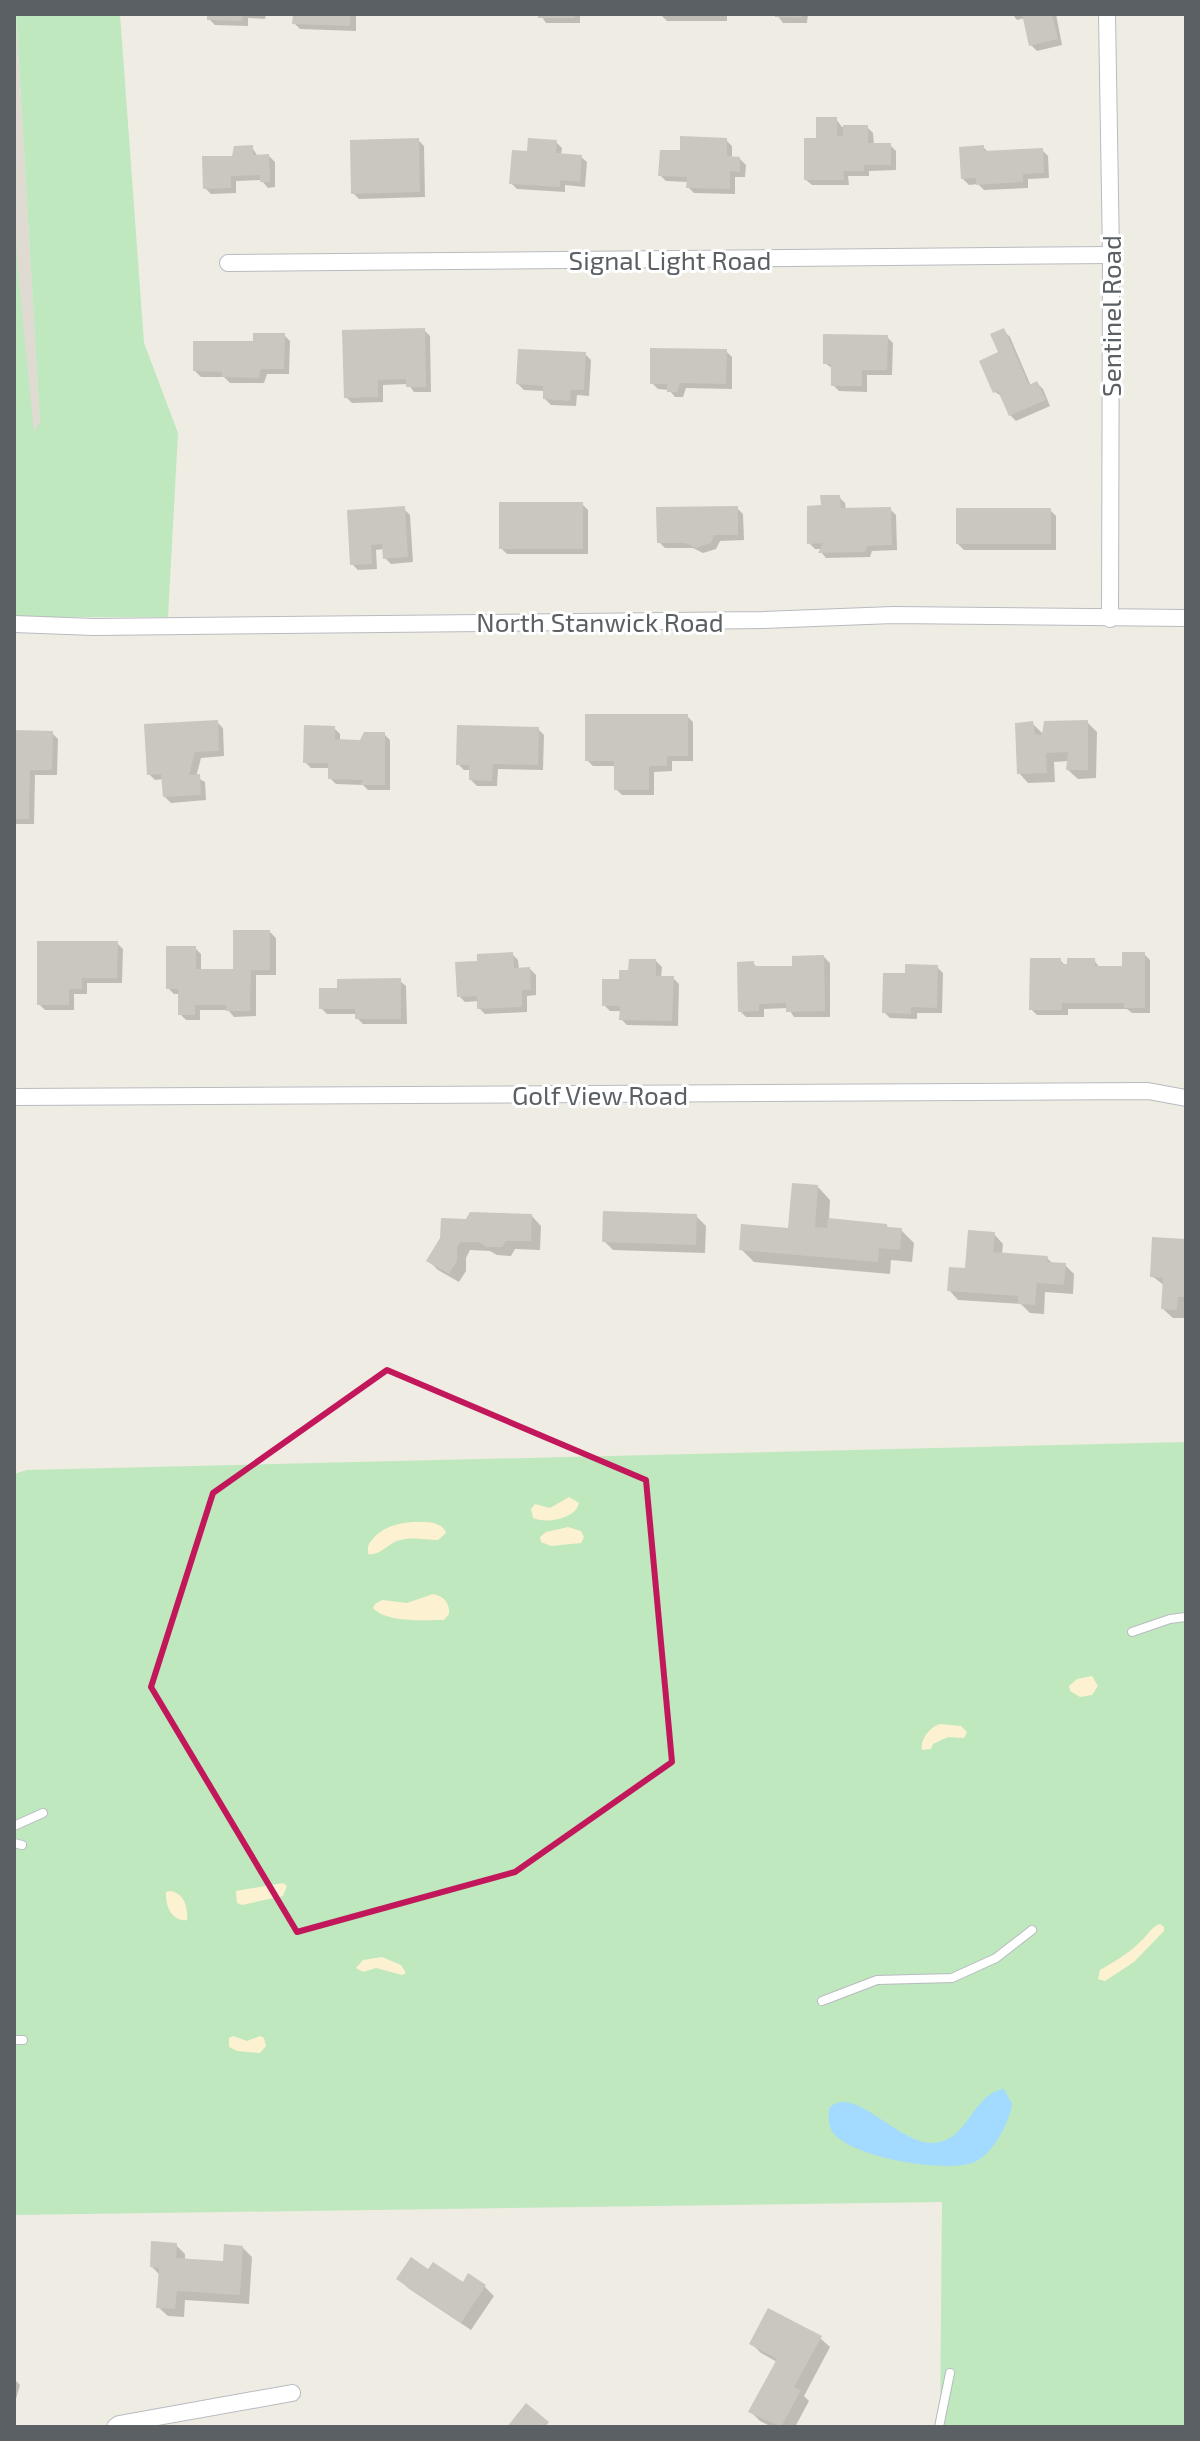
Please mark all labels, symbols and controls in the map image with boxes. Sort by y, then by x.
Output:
street label: Sentinel Road [1095,235,1126,397]
street label: Signal Light Road [569,244,771,275]
street label: North Stanwick Road [476,606,724,637]
street label: Golf View Road [512,1079,688,1110]

